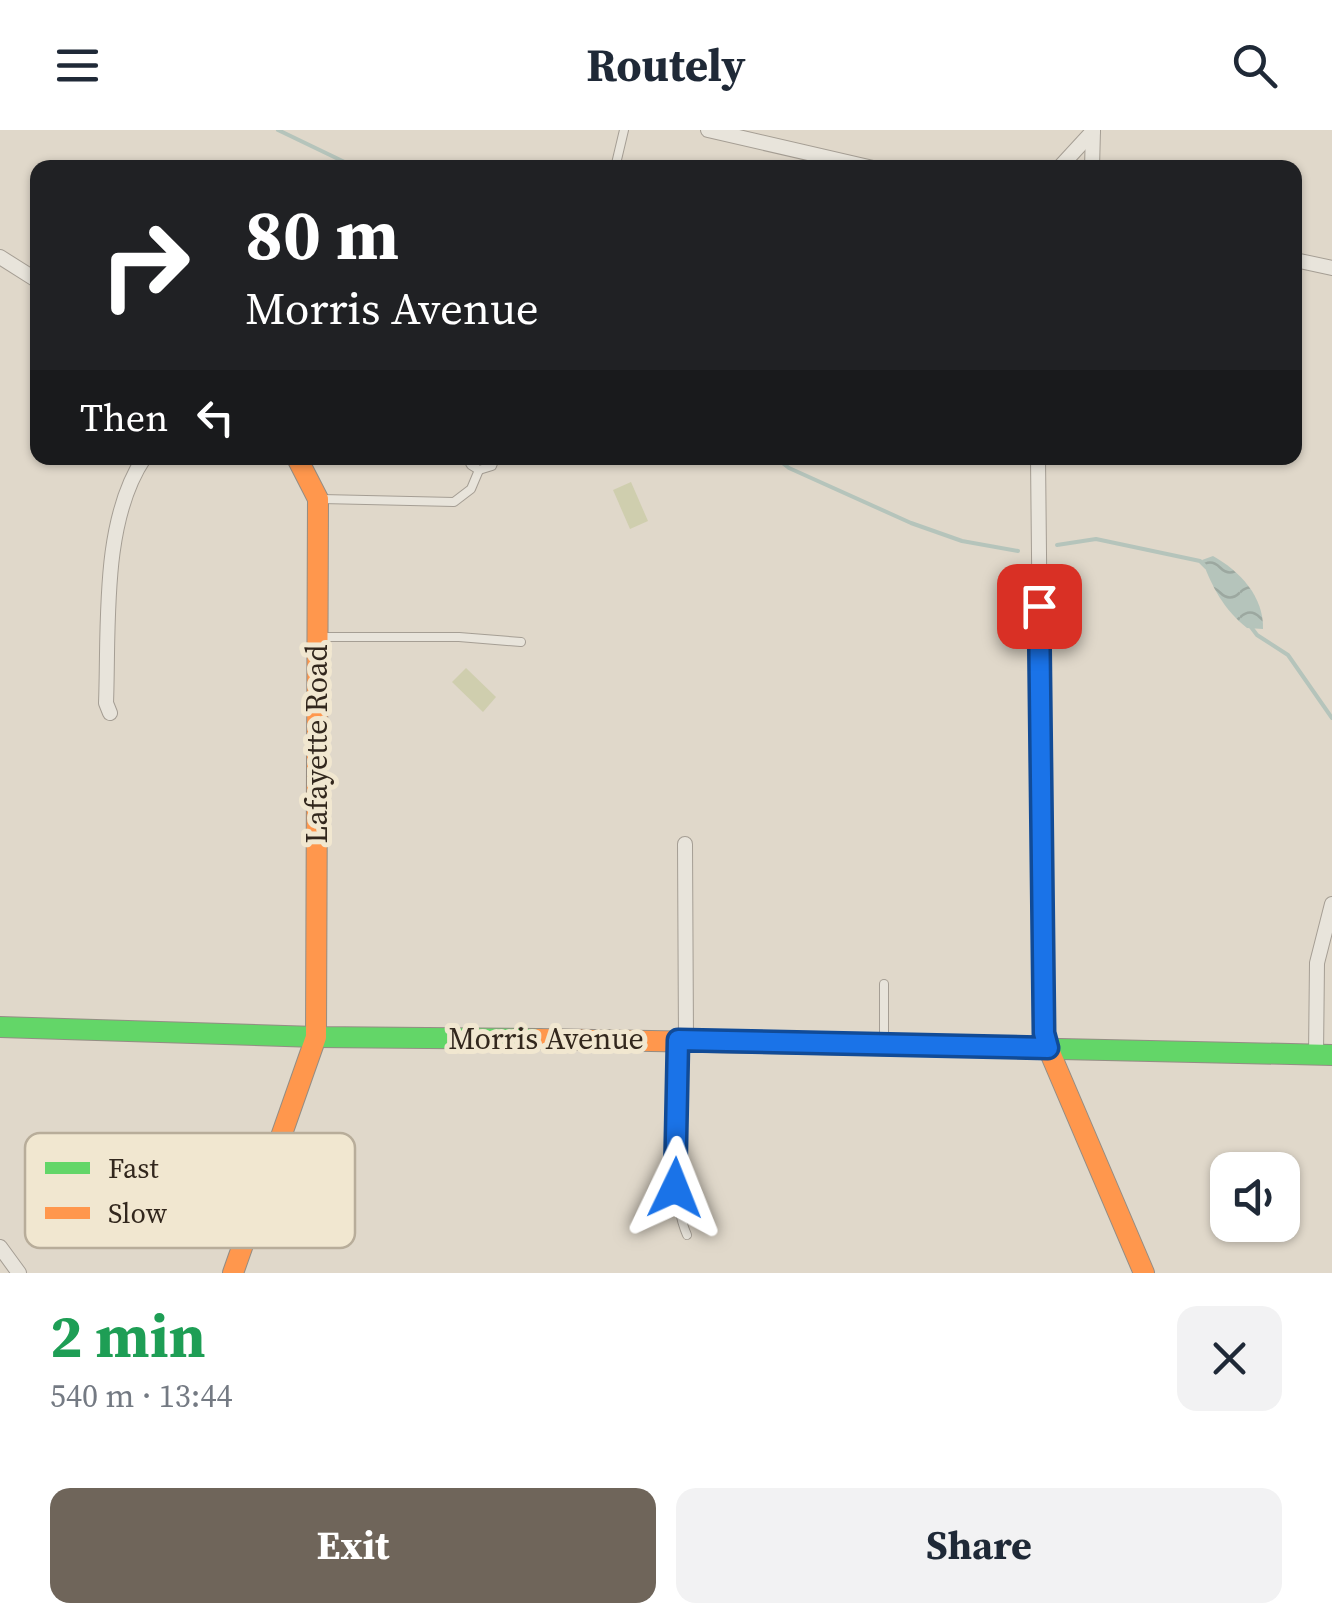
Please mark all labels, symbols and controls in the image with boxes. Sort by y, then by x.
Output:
text: Routely [586,34,746,96]
icon: menu [50,38,105,93]
icon: search [1227,38,1282,93]
text: 80 m [245,186,399,282]
icon: right [80,200,210,330]
text: Morris Avenue [245,277,539,339]
icon: left [188,390,243,445]
text: Then [80,392,168,444]
pin [997,564,1082,649]
icon: arrive [1012,579,1067,634]
street label: Lafayette Road [296,645,337,843]
street label: Morris Avenue [448,1018,644,1059]
legend [25,1133,355,1248]
position arrow [623,1136,727,1240]
text: Fast [108,1149,159,1187]
map controls [1210,1152,1300,1242]
button: sound [1210,1152,1300,1242]
text: Slow [108,1194,168,1232]
text: 2 min [50,1295,206,1377]
button: close [1177,1306,1282,1411]
text: 540 m · 13:44 [50,1374,232,1418]
button: Exit [50,1488,656,1603]
button: Share [676,1488,1282,1603]

